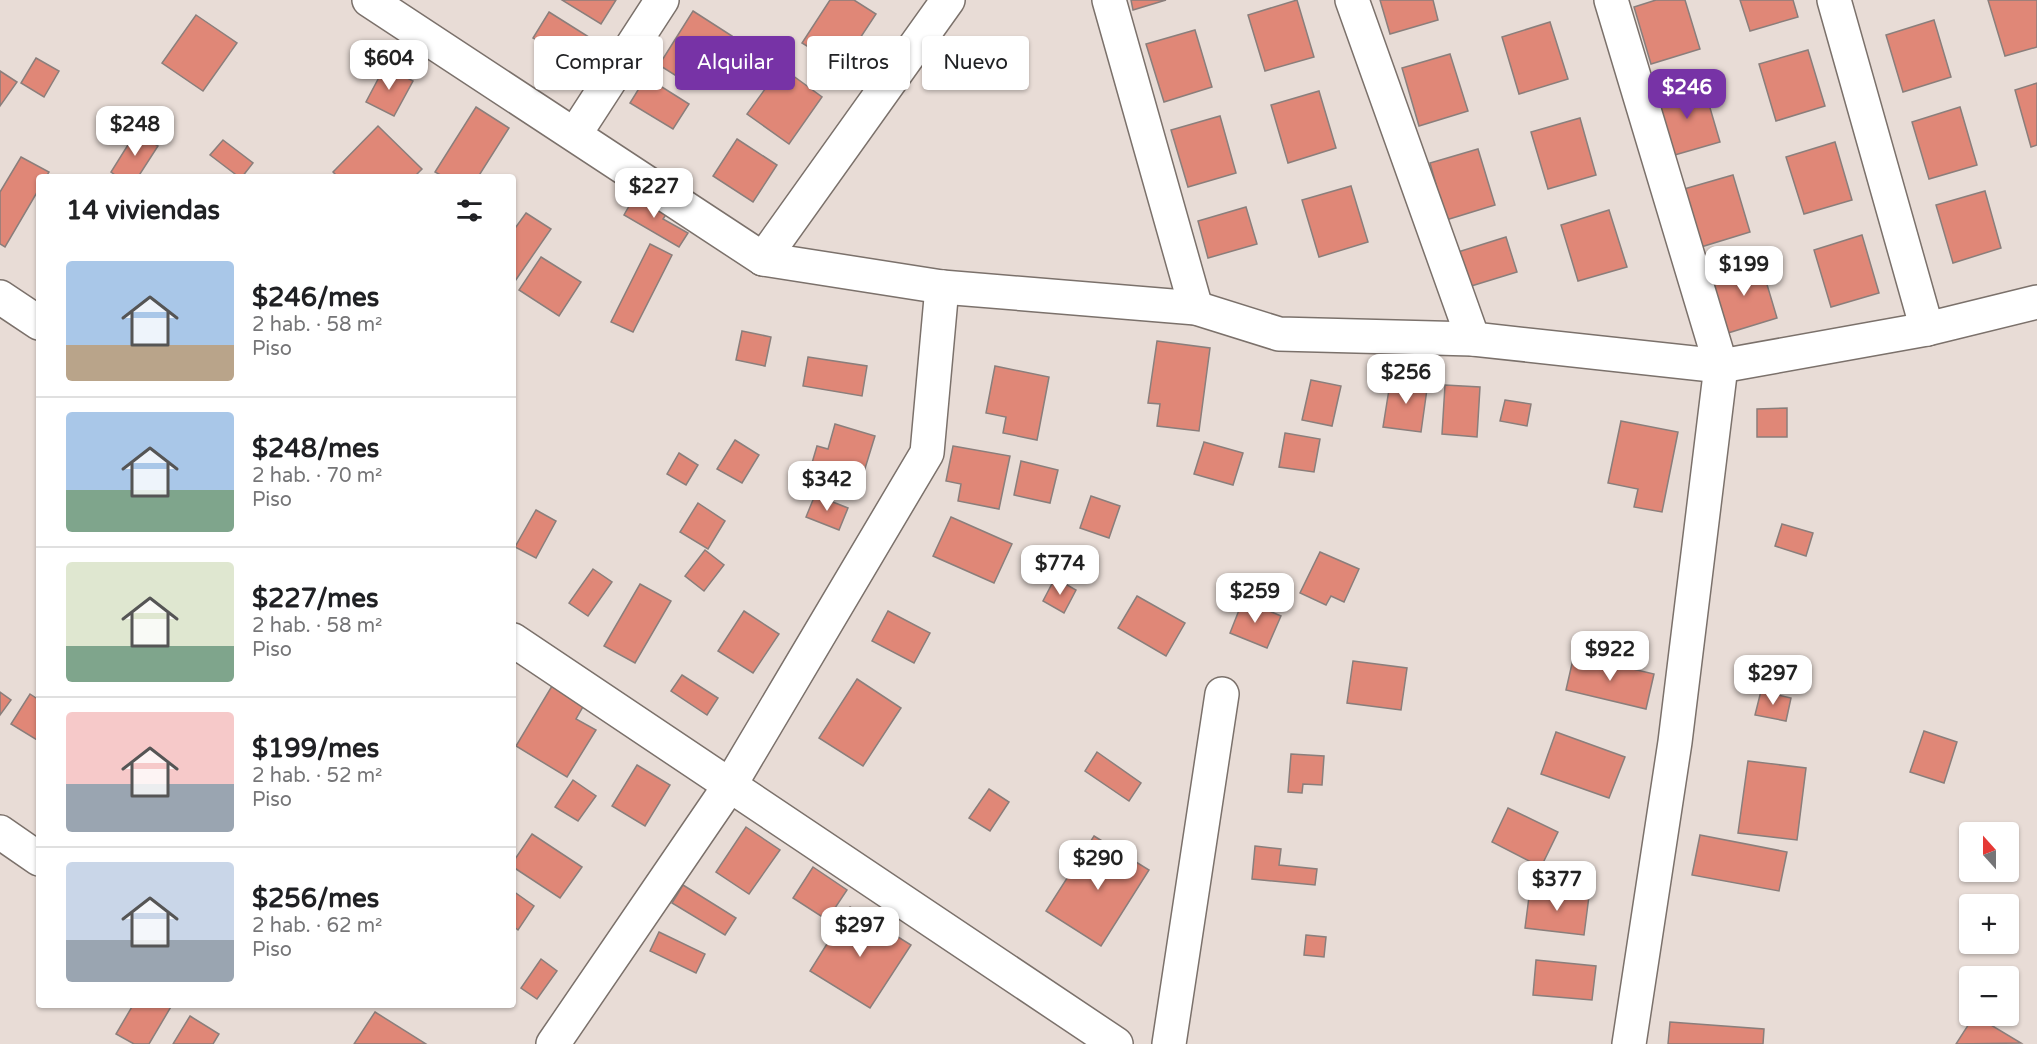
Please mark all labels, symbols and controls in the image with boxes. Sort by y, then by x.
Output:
chip: Comprar [534,36,663,90]
chip: Alquilar [675,36,795,90]
chip: Filtros [807,36,910,90]
chip: Nuevo [922,36,1029,90]
pin: $604 [353,40,425,91]
text: $604 [364,47,414,71]
pin: $246 [1651,69,1723,120]
text: $246 [1662,76,1712,100]
pin: $248 [99,106,171,157]
text: $248 [110,113,160,137]
pin: $227 [618,168,690,219]
text: $227 [629,175,679,199]
icon: filters [453,194,486,227]
text: 14 viviendas [66,195,220,226]
pin: $199 [1708,246,1780,297]
text: $199 [1719,253,1769,277]
text: $246/mes [252,282,379,313]
icon: home [114,285,186,357]
text: 2 hab. · 58 m² [252,313,382,337]
text: Piso [252,337,292,361]
pin: $256 [1370,354,1442,405]
text: $256 [1381,361,1431,385]
text: $248/mes [252,433,379,464]
icon: home [114,436,186,508]
pin: $342 [791,461,863,512]
text: 2 hab. · 70 m² [252,464,382,488]
text: $342 [802,468,852,492]
text: Piso [252,488,292,512]
pin: $774 [1024,545,1096,596]
text: $774 [1035,552,1085,576]
pin: $259 [1219,573,1291,624]
text: $259 [1230,580,1280,604]
text: $227/mes [252,583,378,614]
icon: home [114,586,186,658]
text: 2 hab. · 58 m² [252,614,382,638]
pin: $922 [1574,631,1646,682]
text: Piso [252,638,292,662]
text: $922 [1585,638,1635,662]
pin: $297 [1737,655,1809,706]
text: $297 [1748,662,1798,686]
text: $199/mes [252,733,379,764]
icon: home [114,736,186,808]
text: 2 hab. · 52 m² [252,764,382,788]
text: Piso [252,788,292,812]
north arrow [1959,822,2019,882]
map controls [1959,822,2019,1026]
pin: $290 [1062,840,1134,891]
text: $290 [1073,847,1123,871]
pin: $377 [1521,861,1593,912]
text: $377 [1532,868,1582,892]
text: $256/mes [252,883,379,914]
icon: home [114,886,186,958]
button: + [1959,894,2019,954]
pin: $297 [824,907,896,958]
text: 2 hab. · 62 m² [252,914,382,938]
text: $297 [835,914,885,938]
text: Piso [252,938,292,962]
button: − [1959,966,2019,1026]

